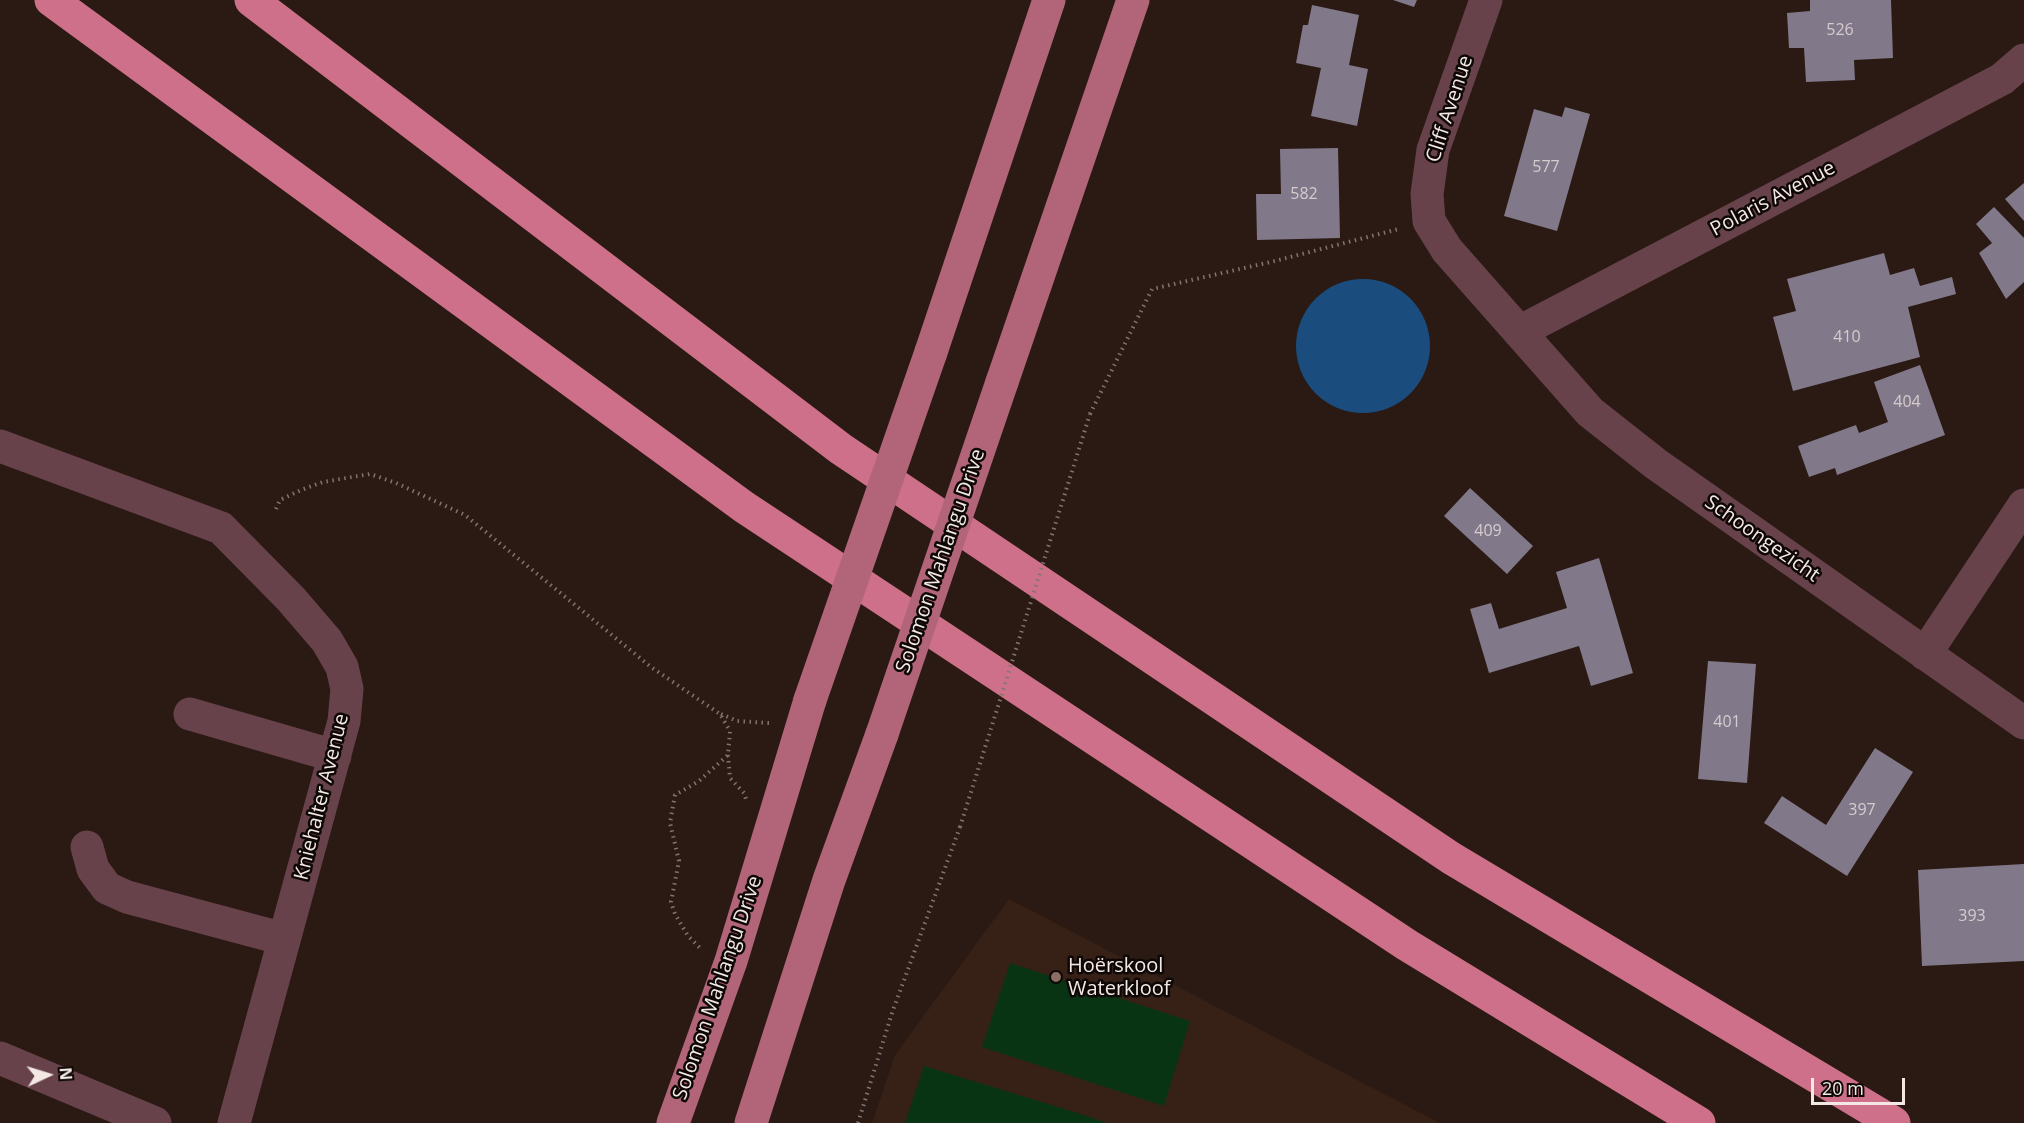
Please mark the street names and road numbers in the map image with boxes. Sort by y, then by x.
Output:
street label: Cliff Avenue [1421,53,1479,165]
street label: Polaris Avenue [1707,156,1839,242]
street label: Solomon Mahlangu Drive [891,446,991,676]
street label: Schoongezicht [1700,491,1824,587]
street label: Kniehalter Avenue [290,711,354,883]
street label: Solomon Mahlangu Drive [668,873,768,1103]

